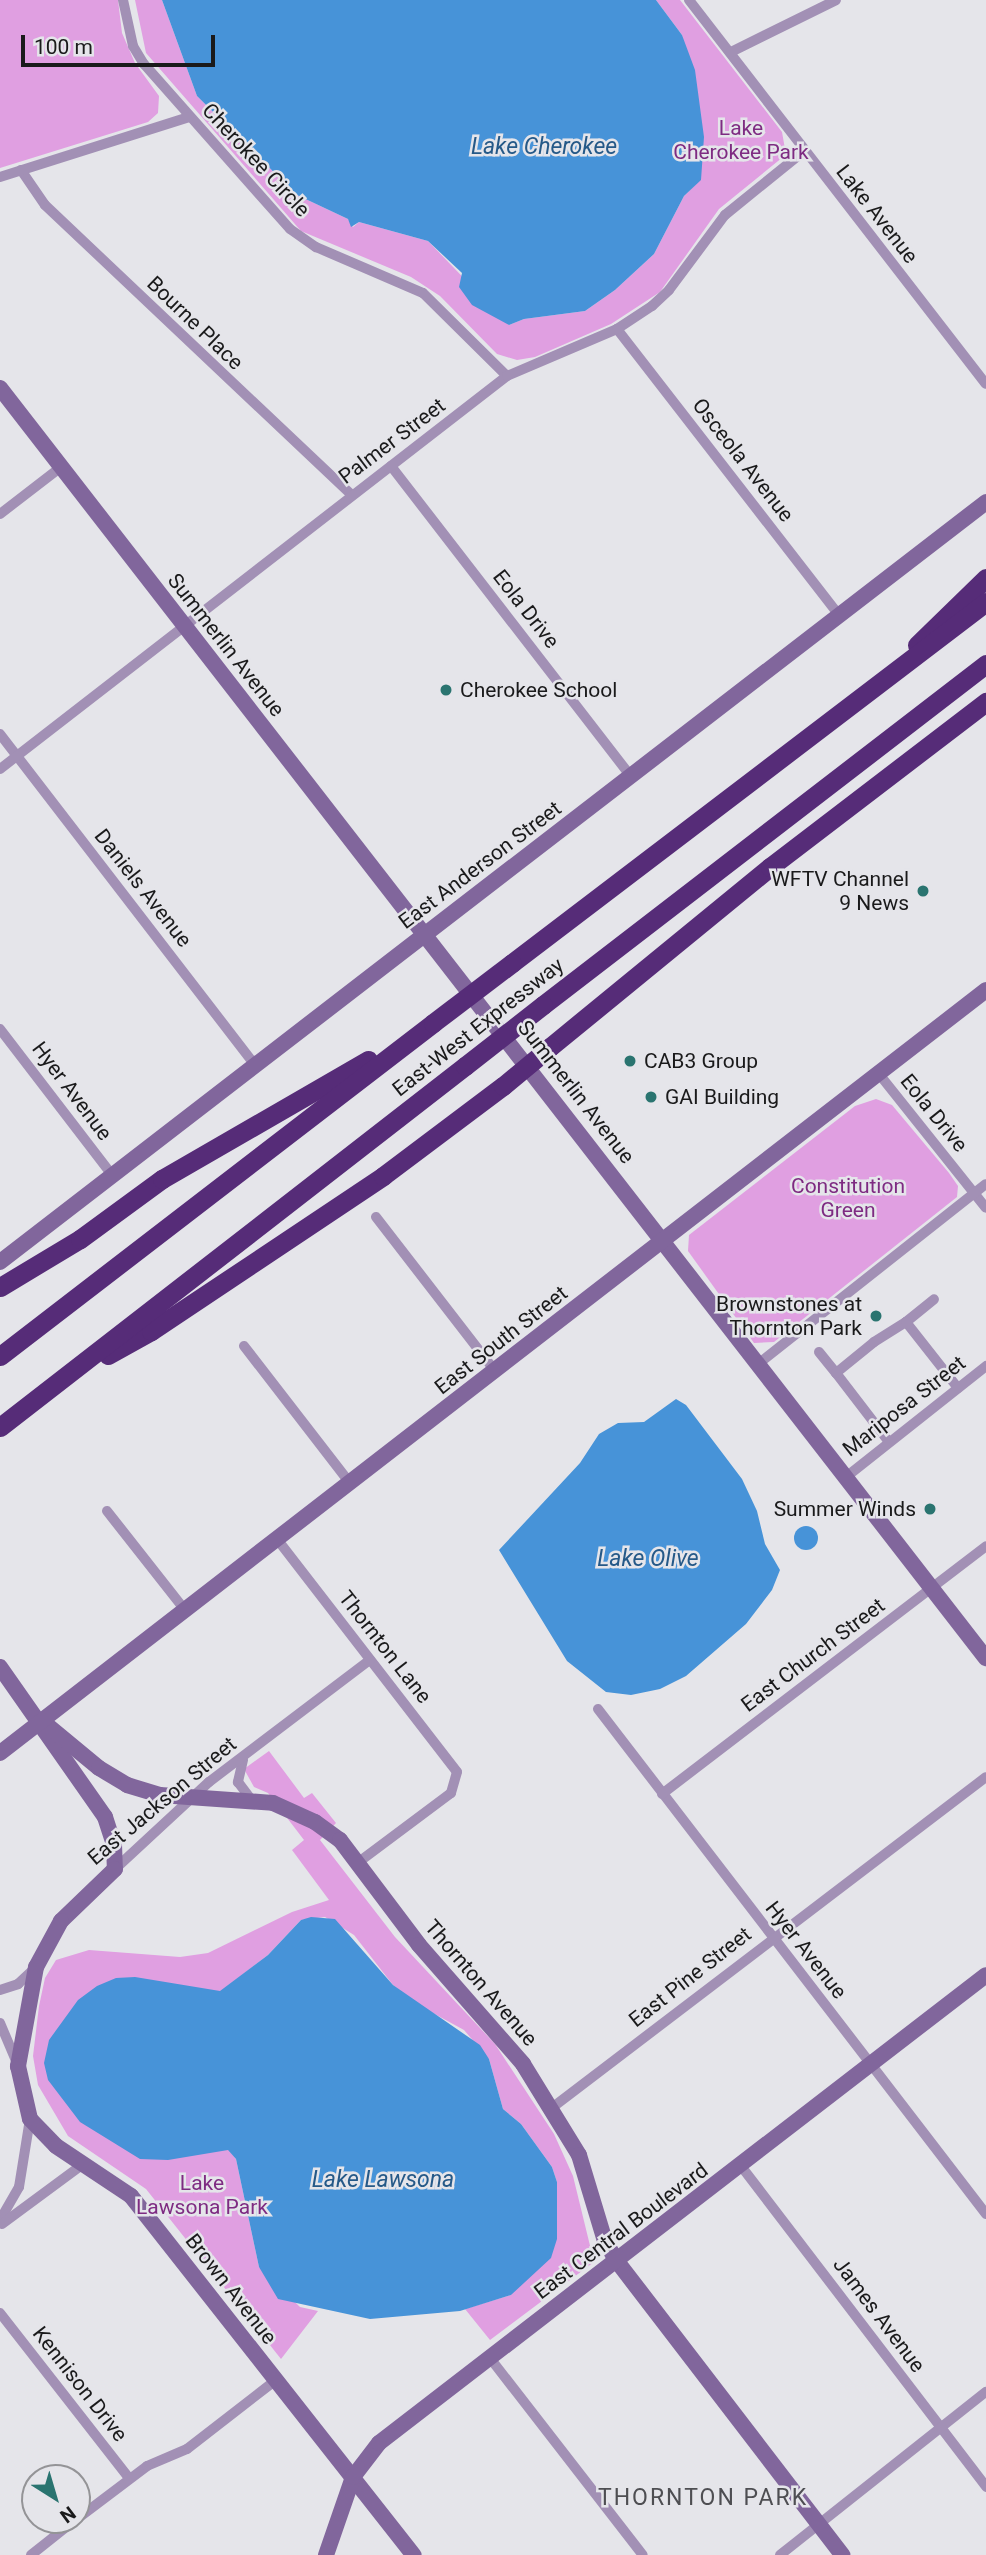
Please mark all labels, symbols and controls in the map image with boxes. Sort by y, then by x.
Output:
scale bar [24,21,219,65]
text: 100 m [34,35,93,59]
street label: Cherokee Circle [197,98,315,222]
park label: Lake Cherokee Park [673,115,809,165]
water label: Lake Cherokee [471,133,617,161]
street label: Lake Avenue [831,160,923,268]
street label: Bourne Place [142,271,248,375]
street label: Palmer Street [334,393,450,489]
street label: Osceola Avenue [687,393,799,527]
street label: Eola Drive [488,565,564,653]
street label: Summerlin Avenue [162,568,290,722]
place label: Cherokee School [460,677,617,703]
marker: Cherokee School [438,682,454,698]
street label: East Anderson Street [394,796,566,934]
street label: Daniels Avenue [89,824,197,952]
place label: WFTV Channel 9 News [771,866,909,916]
marker: WFTV Channel 9 News [915,883,931,899]
street label: East-West Expressway [387,952,569,1102]
street label: Summerlin Avenue [512,1015,640,1169]
street label: Hyer Avenue [27,1037,117,1145]
place label: CAB3 Group [644,1048,758,1074]
marker: CAB3 Group [622,1053,638,1069]
street label: Eola Drive [895,1069,973,1157]
place label: GAI Building [665,1084,779,1110]
marker: GAI Building [643,1089,659,1105]
park label: Constitution Green [791,1173,905,1223]
street label: East South Street [430,1280,572,1400]
place label: Brownstones at Thornton Park [716,1291,862,1341]
marker: Brownstones at Thornton Park [868,1308,884,1324]
street label: Mariposa Street [838,1350,970,1462]
place label: Summer Winds [774,1496,916,1522]
marker: Summer Winds [922,1501,938,1517]
water label: Lake Olive [597,1545,699,1573]
street label: Thornton Lane [333,1586,437,1708]
street label: East Church Street [736,1593,890,1717]
street label: East Jackson Street [83,1732,241,1870]
street label: Hyer Avenue [760,1896,852,2004]
street label: Thornton Avenue [419,1915,543,2051]
street label: East Pine Street [624,1922,756,2032]
street label: East Central Boulevard [529,2157,713,2305]
water label: Lake Lawsona [312,2166,454,2194]
park label: Lake Lawsona Park [136,2170,268,2220]
street label: Brown Avenue [180,2229,282,2349]
street label: James Avenue [828,2253,930,2377]
street label: Kennison Drive [27,2321,133,2447]
north arrow [21,2464,91,2534]
district label: THORNTON PARK [600,2484,806,2512]
text: N [55,2501,80,2528]

